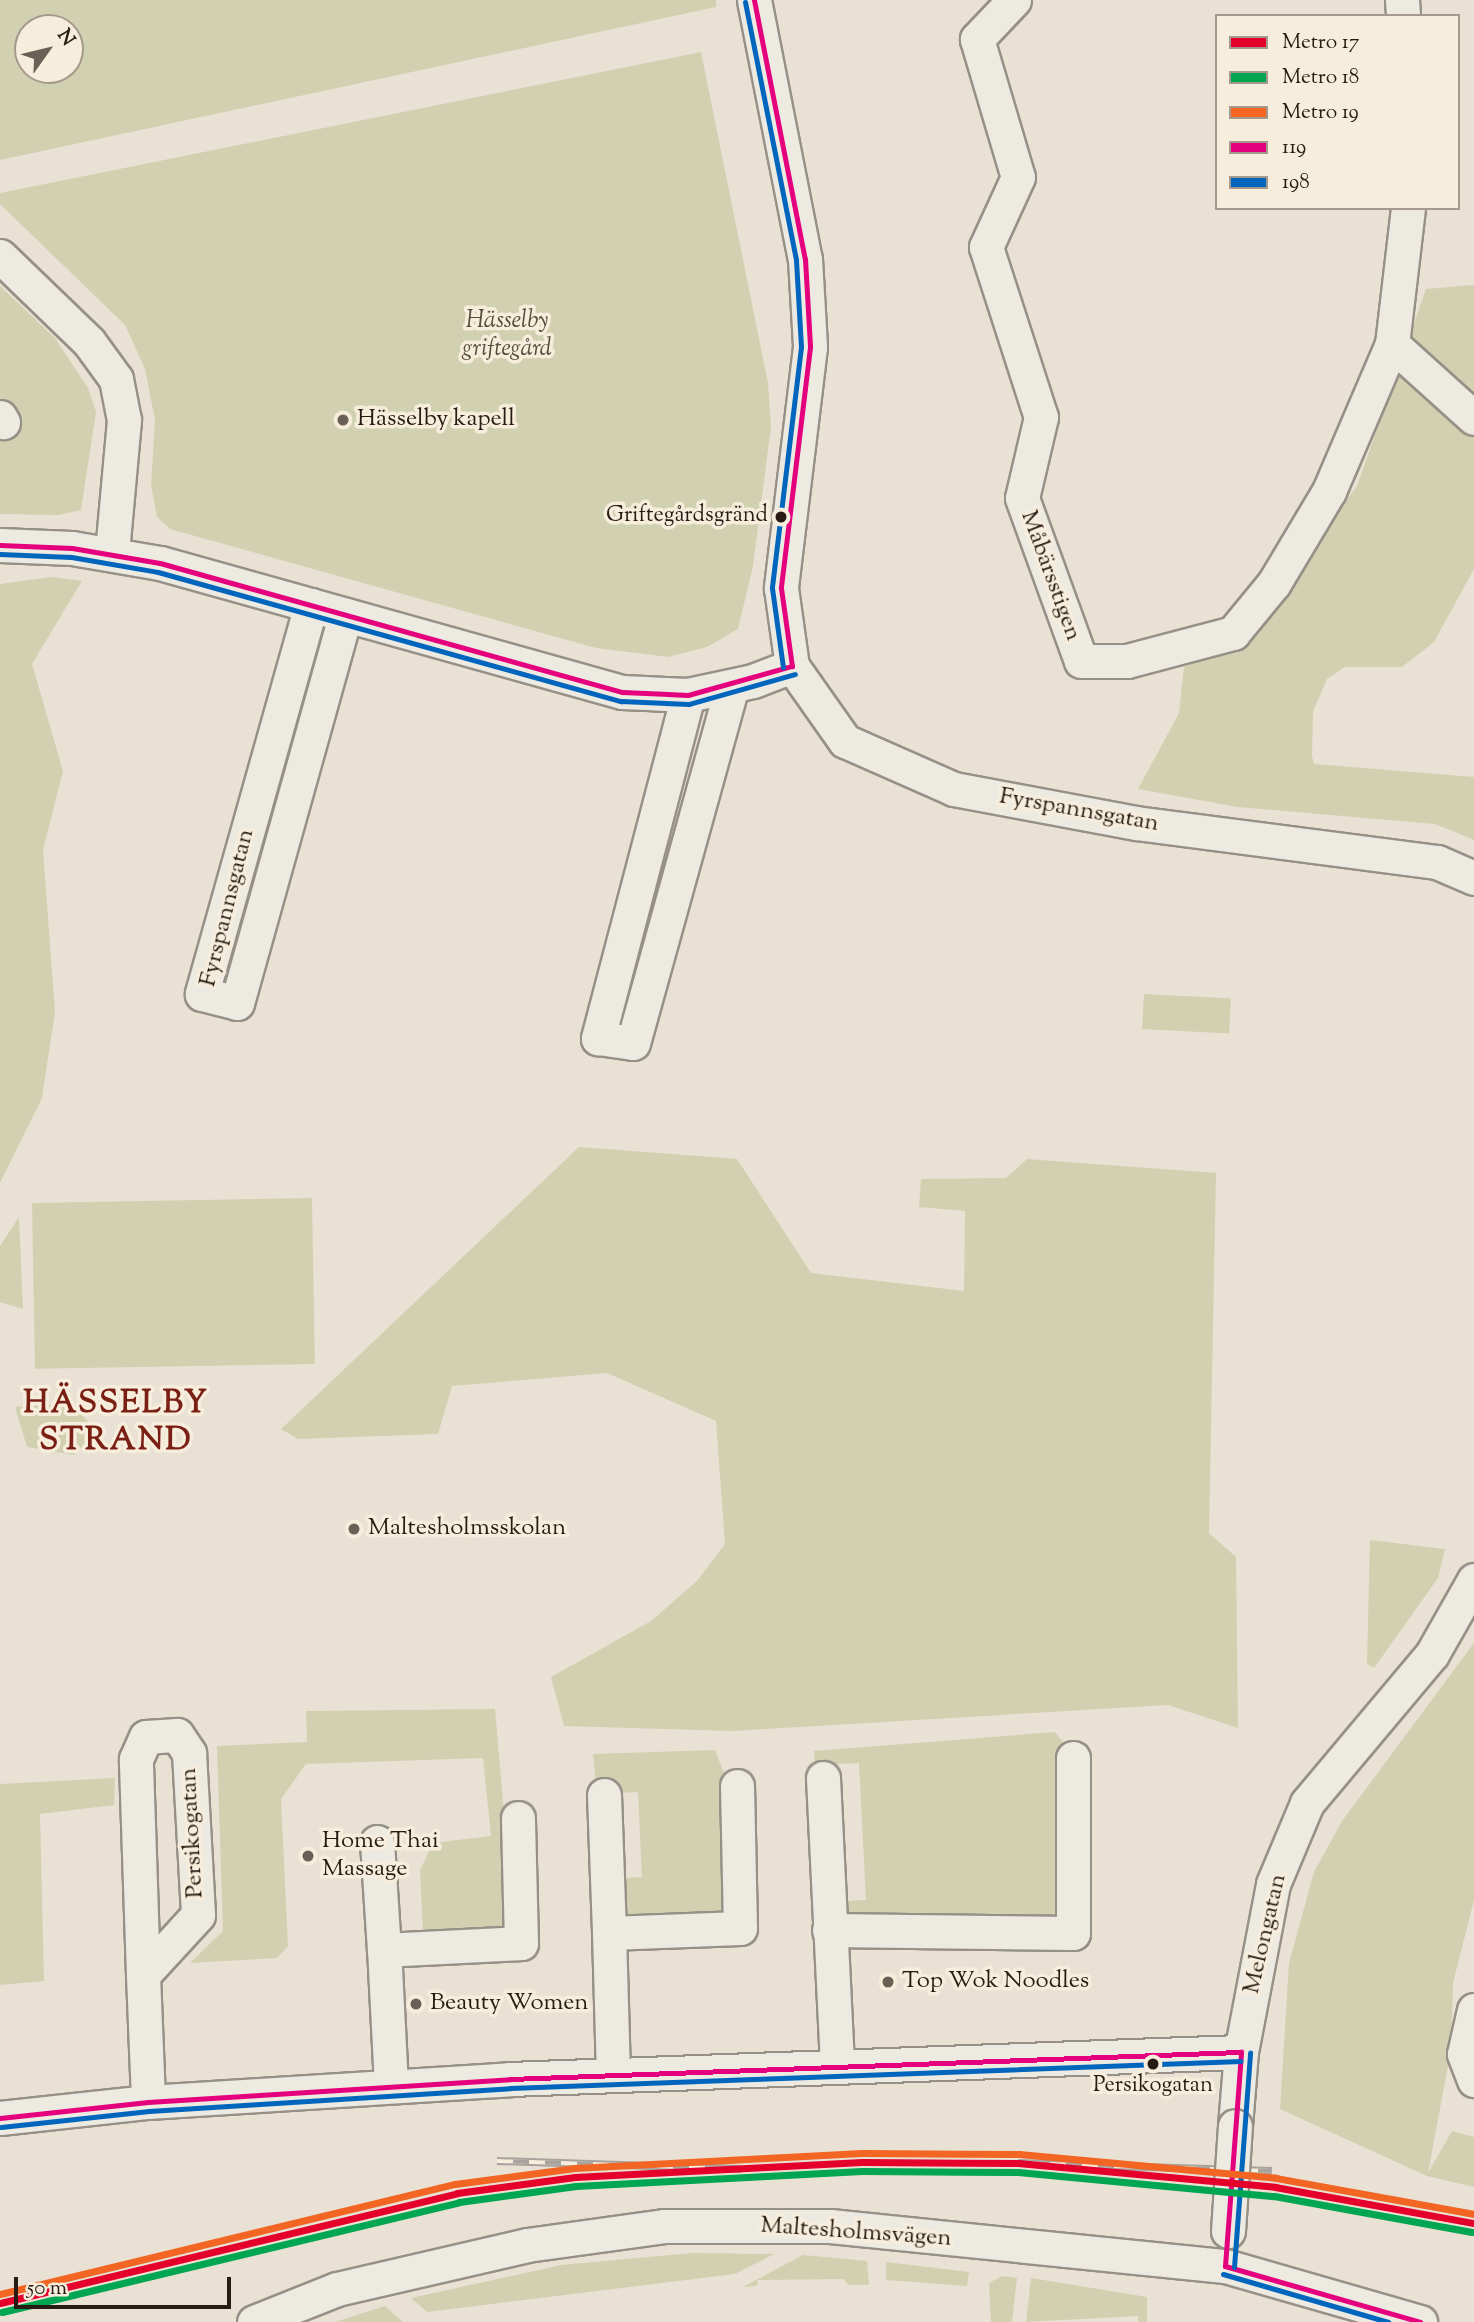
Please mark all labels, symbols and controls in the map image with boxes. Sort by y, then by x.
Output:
north arrow [14,14,84,84]
legend [1215,14,1460,210]
text: N [50,24,81,52]
text: Metro 17 [1282,28,1359,58]
text: Metro 18 [1282,63,1359,93]
text: Metro 19 [1282,98,1359,128]
text: 119 [1282,133,1306,163]
text: 198 [1282,168,1310,198]
park label: Hässelby griftegård [462,308,552,364]
place label: Hässelby kapell [357,406,515,434]
marker: Hässelby kapell [335,412,351,428]
place label: Griftegårdsgränd [606,504,768,530]
street label: Måbärsstigen [1013,507,1087,645]
marker: Griftegårdsgränd [774,510,788,524]
street label: Fyrspannsgatan [997,783,1161,839]
street label: Fyrspannsgatan [194,826,262,990]
district label: HÄSSELBY STRAND [24,1386,208,1461]
place label: Maltesholmsskolan [368,1515,566,1543]
marker: Maltesholmsskolan [346,1521,362,1537]
street label: Persikogatan [175,1767,211,1899]
place label: Home Thai Massage [322,1828,439,1884]
marker: Home Thai Massage [300,1848,316,1864]
street label: Melongatan [1238,1871,1294,1997]
place label: Top Wok Noodles [902,1968,1089,1996]
marker: Top Wok Noodles [880,1974,896,1990]
place label: Beauty Women [430,1990,589,2018]
marker: Beauty Women [408,1996,424,2012]
marker: Persikogatan [1146,2057,1160,2071]
place label: Persikogatan [1093,2074,1213,2100]
street label: Maltesholmsvägen [759,2212,953,2254]
scale bar [18,2262,234,2306]
text: 50 m [27,2274,67,2304]

